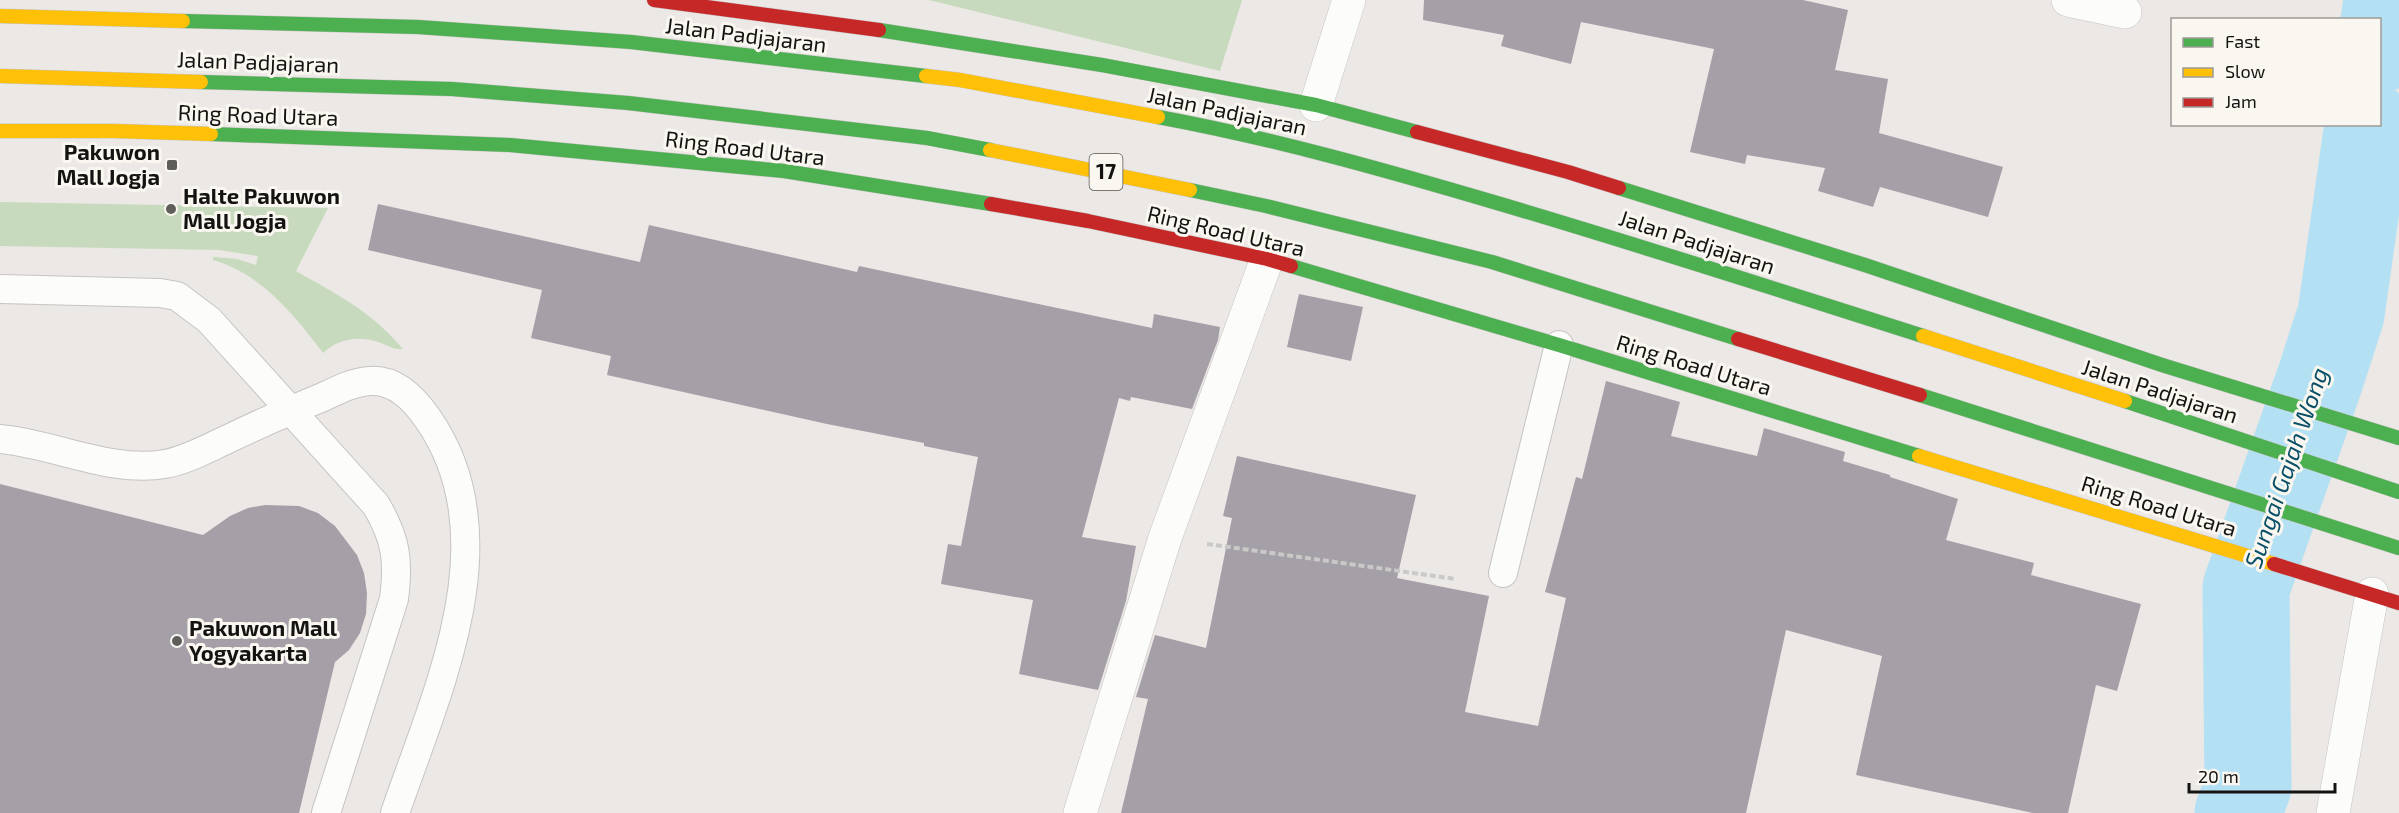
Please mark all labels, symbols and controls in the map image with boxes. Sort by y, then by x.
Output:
street label: Jalan Padjajaran [664,11,828,58]
legend [2171,18,2381,126]
text: Fast [2225,30,2260,52]
street label: Jalan Padjajaran [176,45,340,78]
text: Slow [2225,60,2266,82]
street label: Jalan Padjajaran [1145,80,1309,141]
text: Jam [2225,90,2257,112]
street label: Ring Road Utara [177,98,339,130]
street label: Ring Road Utara [664,124,826,170]
place label: Pakuwon Mall Jogja [56,138,160,189]
road number: 17 [1090,154,1122,190]
marker: Pakuwon Mall Jogja [165,158,179,172]
place label: Halte Pakuwon Mall Jogja [183,182,340,233]
street label: Ring Road Utara [1145,199,1307,261]
marker: Halte Pakuwon Mall Jogja [164,202,178,216]
street label: Jalan Padjajaran [1616,204,1778,279]
street label: Ring Road Utara [1614,328,1775,400]
street label: Jalan Padjajaran [2079,353,2241,428]
water label: Sungai Gajah Wong [2238,363,2334,572]
street label: Ring Road Utara [2079,469,2240,541]
place label: Pakuwon Mall Yogyakarta [189,614,338,666]
marker: Pakuwon Mall Yogyakarta [170,634,184,648]
scale bar [2189,756,2334,794]
text: 20 m [2198,765,2239,787]

